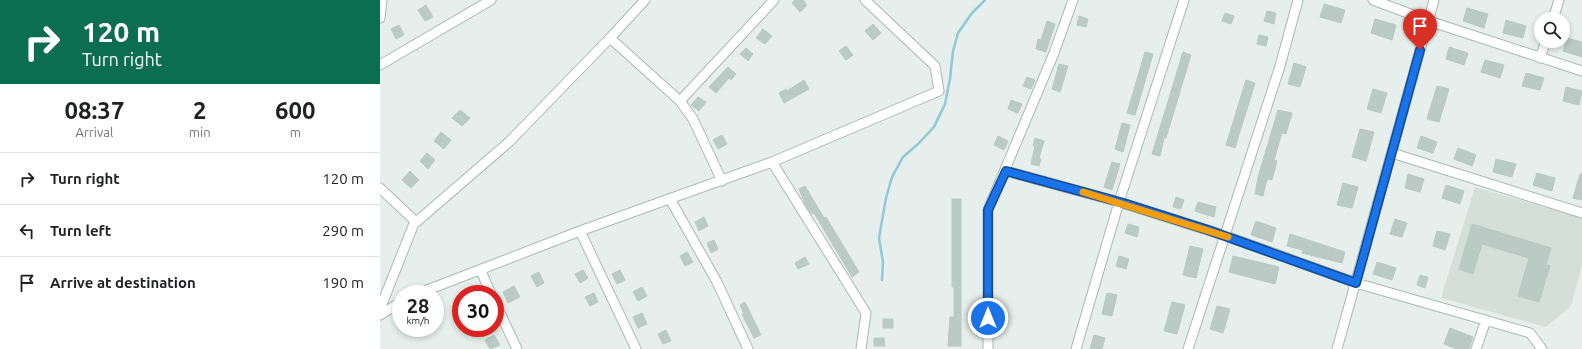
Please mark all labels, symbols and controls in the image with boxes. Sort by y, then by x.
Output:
pin [1403,9,1437,50]
map controls [1534,12,1570,48]
button: search [1534,12,1570,48]
icon: arrive [1409,15,1431,37]
icon: right [16,16,68,68]
text: 120 m [82,16,160,47]
text: Turn right [82,49,162,69]
text: 08:37 [64,97,124,124]
text: 2 [193,97,206,124]
text: 600 [275,97,316,124]
text: Arrival [75,125,113,139]
text: min [189,125,211,139]
text: m [290,125,301,139]
icon: right [16,168,38,190]
text: Turn right [50,170,120,187]
text: 120 m [322,170,364,187]
icon: left [16,220,38,242]
text: Turn left [50,222,111,239]
text: 290 m [322,222,364,239]
icon: arrive [16,272,38,294]
text: Arrive at destination [50,274,196,291]
text: 190 m [322,274,364,291]
speed limit sign: 30 [452,285,504,337]
text: 28 [407,294,429,317]
position arrow [967,297,1009,339]
text: km/h [406,315,430,326]

